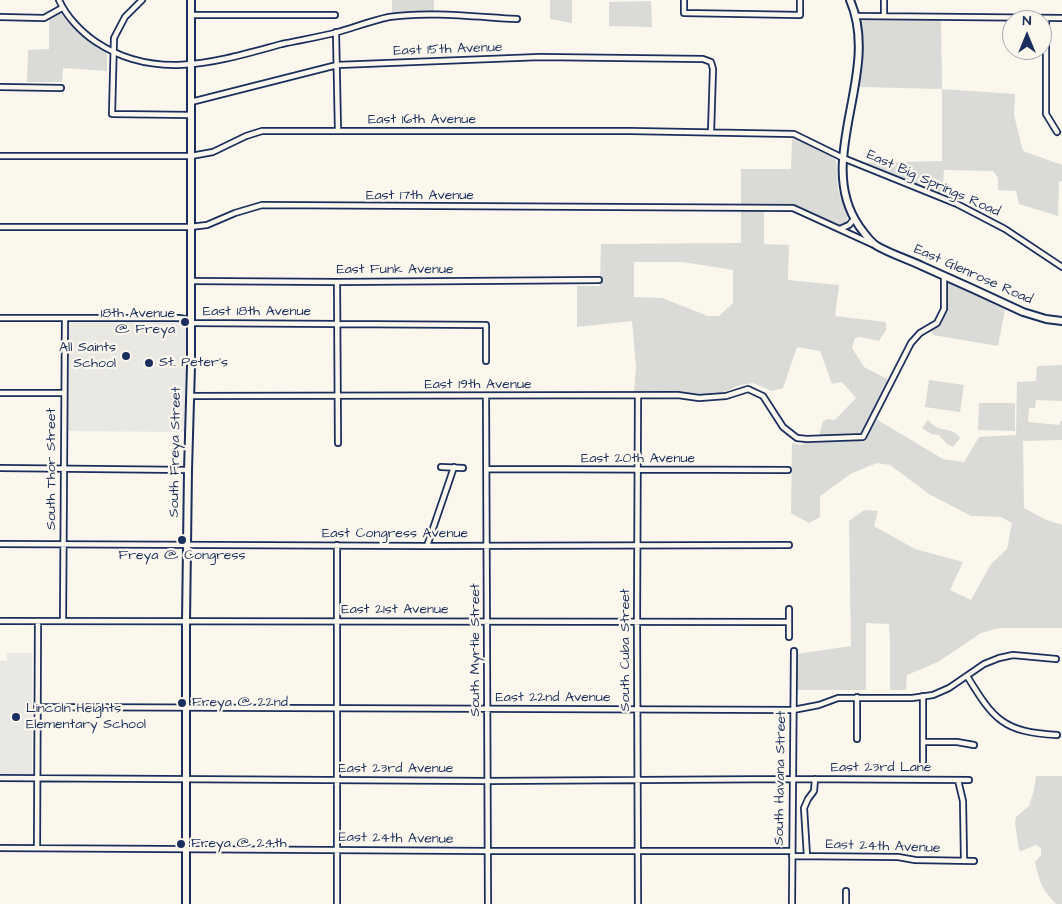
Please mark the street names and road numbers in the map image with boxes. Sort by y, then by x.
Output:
street label: East 15th Avenue [393,40,503,60]
street label: East 16th Avenue [368,112,476,128]
street label: East Big Springs Road [864,147,1002,221]
street label: East 17th Avenue [366,188,474,204]
street label: East Glenrose Road [911,241,1035,309]
street label: East Funk Avenue [336,262,454,278]
street label: East 18th Avenue [203,304,311,320]
street label: East 19th Avenue [424,377,532,393]
street label: South Freya Street [166,386,186,518]
street label: South Thor Street [44,408,60,530]
street label: East 20th Avenue [581,451,695,467]
street label: East Congress Avenue [322,526,468,542]
street label: South Myrtle Street [468,583,484,717]
street label: South Cuba Street [618,589,634,711]
street label: East 21st Avenue [341,602,449,618]
street label: East 22nd Avenue [496,690,610,706]
street label: South Havana Street [771,710,791,846]
street label: East 23rd Lane [831,760,931,776]
street label: East 23rd Avenue [339,761,453,777]
street label: East 24th Avenue [338,830,454,848]
street label: East 24th Avenue [825,837,941,857]

